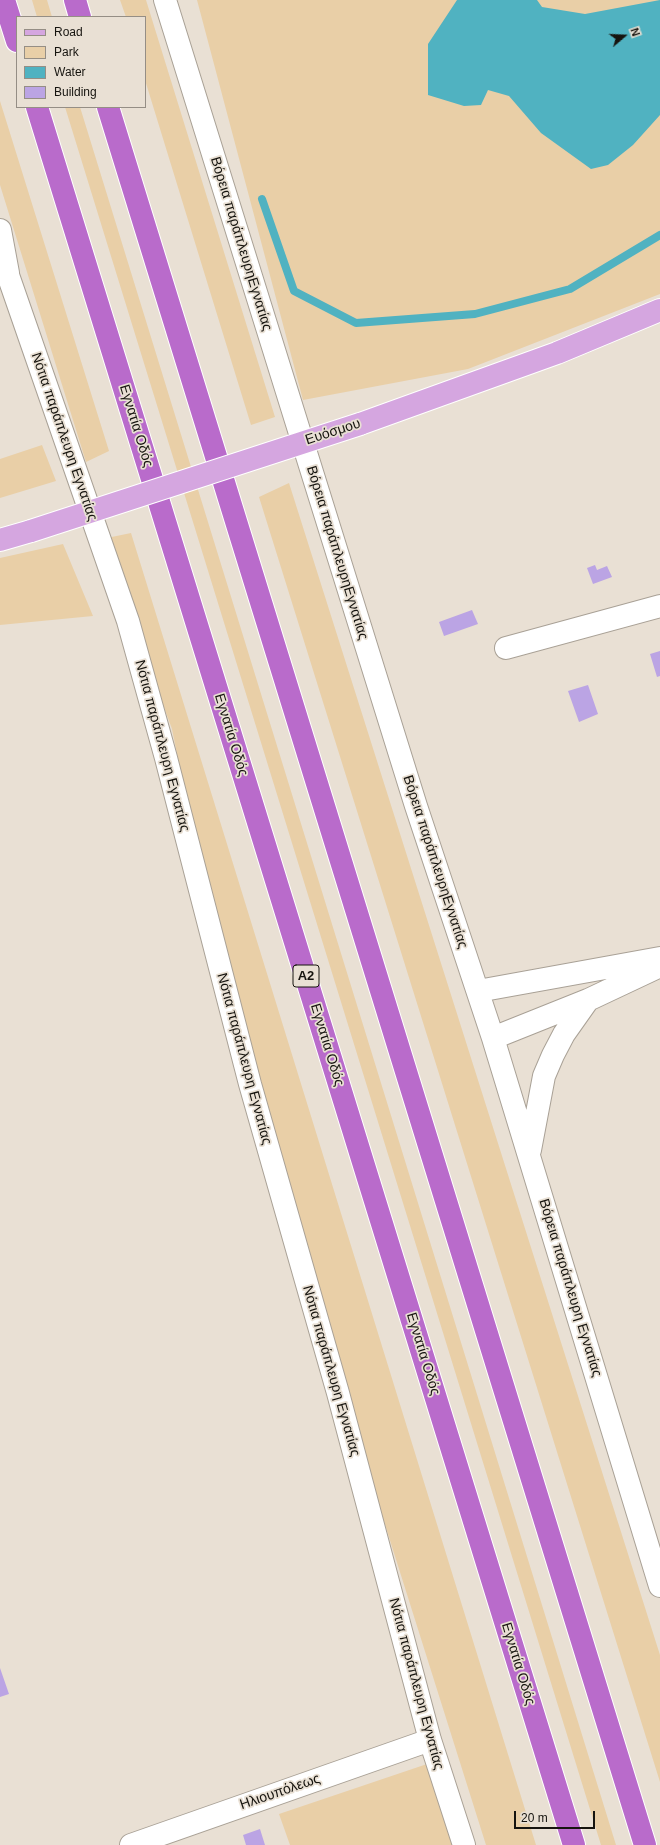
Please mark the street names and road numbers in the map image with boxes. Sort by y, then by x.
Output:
street label: Βόρεια παράπλευρηΕγνατίας [206,155,276,333]
street label: Νότια παράπλευρη Εγνατίας [27,351,101,523]
street label: Εγνατία Οδός [116,383,156,469]
street label: Ευόσμου [303,415,363,449]
street label: Βόρεια παράπλευρηΕγνατίας [302,464,372,642]
street label: Νότια παράπλευρη Εγνατίας [131,658,193,834]
street label: Εγνατία Οδός [211,692,251,778]
street label: Βόρεια παράπλευρηΕγνατίας [399,773,471,951]
road number: Α2 [293,965,319,987]
street label: Νότια παράπλευρη Εγνατίας [213,971,275,1147]
street label: Εγνατία Οδός [307,1002,347,1088]
street label: Βόρεια παράπλευρη Εγνατίας [535,1197,605,1379]
street label: Νότια παράπλευρη Εγνατίας [299,1284,363,1458]
street label: Εγνατία Οδός [403,1311,443,1397]
street label: Νότια παράπλευρη Εγνατίας [385,1596,447,1772]
street label: Εγνατία Οδός [498,1621,538,1707]
street label: Ηλιουπόλεως [238,1770,322,1814]

